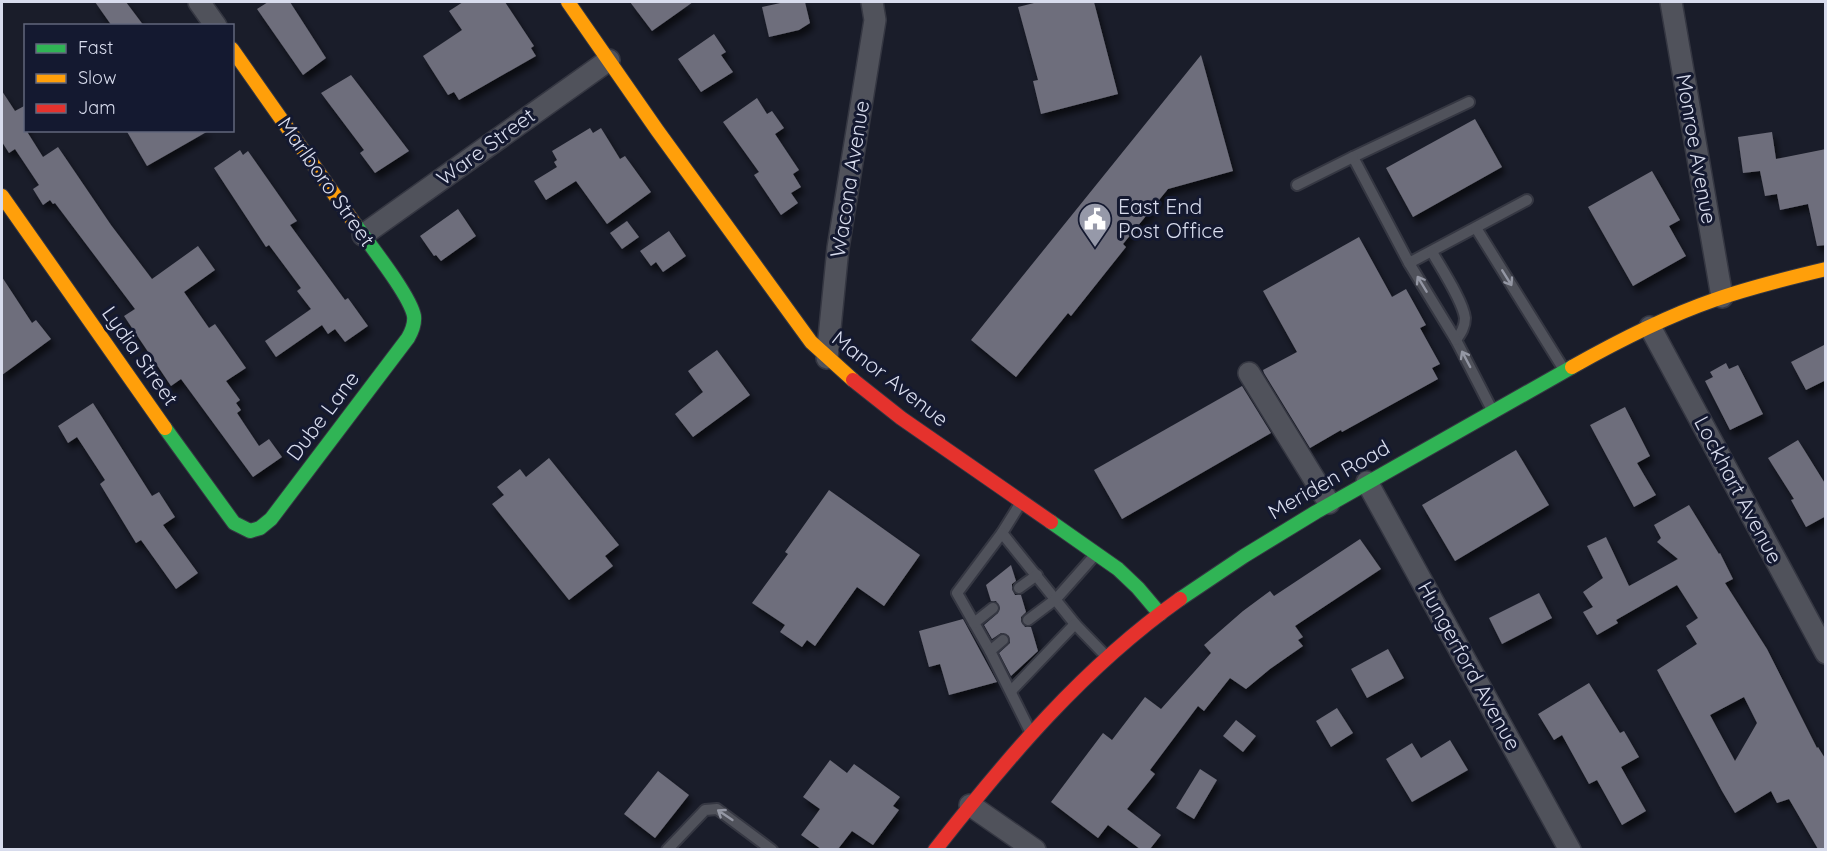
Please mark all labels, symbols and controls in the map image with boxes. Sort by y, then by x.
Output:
legend [24,24,234,132]
text: Fast [78,36,113,59]
text: Slow [78,66,116,89]
street label: Monroe Avenue [1671,72,1723,226]
text: Jam [78,96,116,119]
street label: Wacona Avenue [824,98,874,259]
street label: Ware Street [431,102,540,191]
street label: Marlboro Street [273,112,381,251]
place label: East End Post Office [1118,193,1224,243]
public building icon: East End Post Office [1077,201,1113,248]
one-way arrow [1501,269,1513,286]
one-way arrow [1415,276,1427,293]
street label: Lydia Street [97,301,185,410]
street label: Manor Avenue [827,325,954,432]
one-way arrow [1460,350,1471,368]
street label: Dube Lane [280,366,364,465]
street label: Lockhart Avenue [1689,411,1789,568]
street label: Meriden Road [1263,434,1394,524]
street label: Hungerford Avenue [1413,576,1527,755]
one-way arrow [717,809,733,821]

